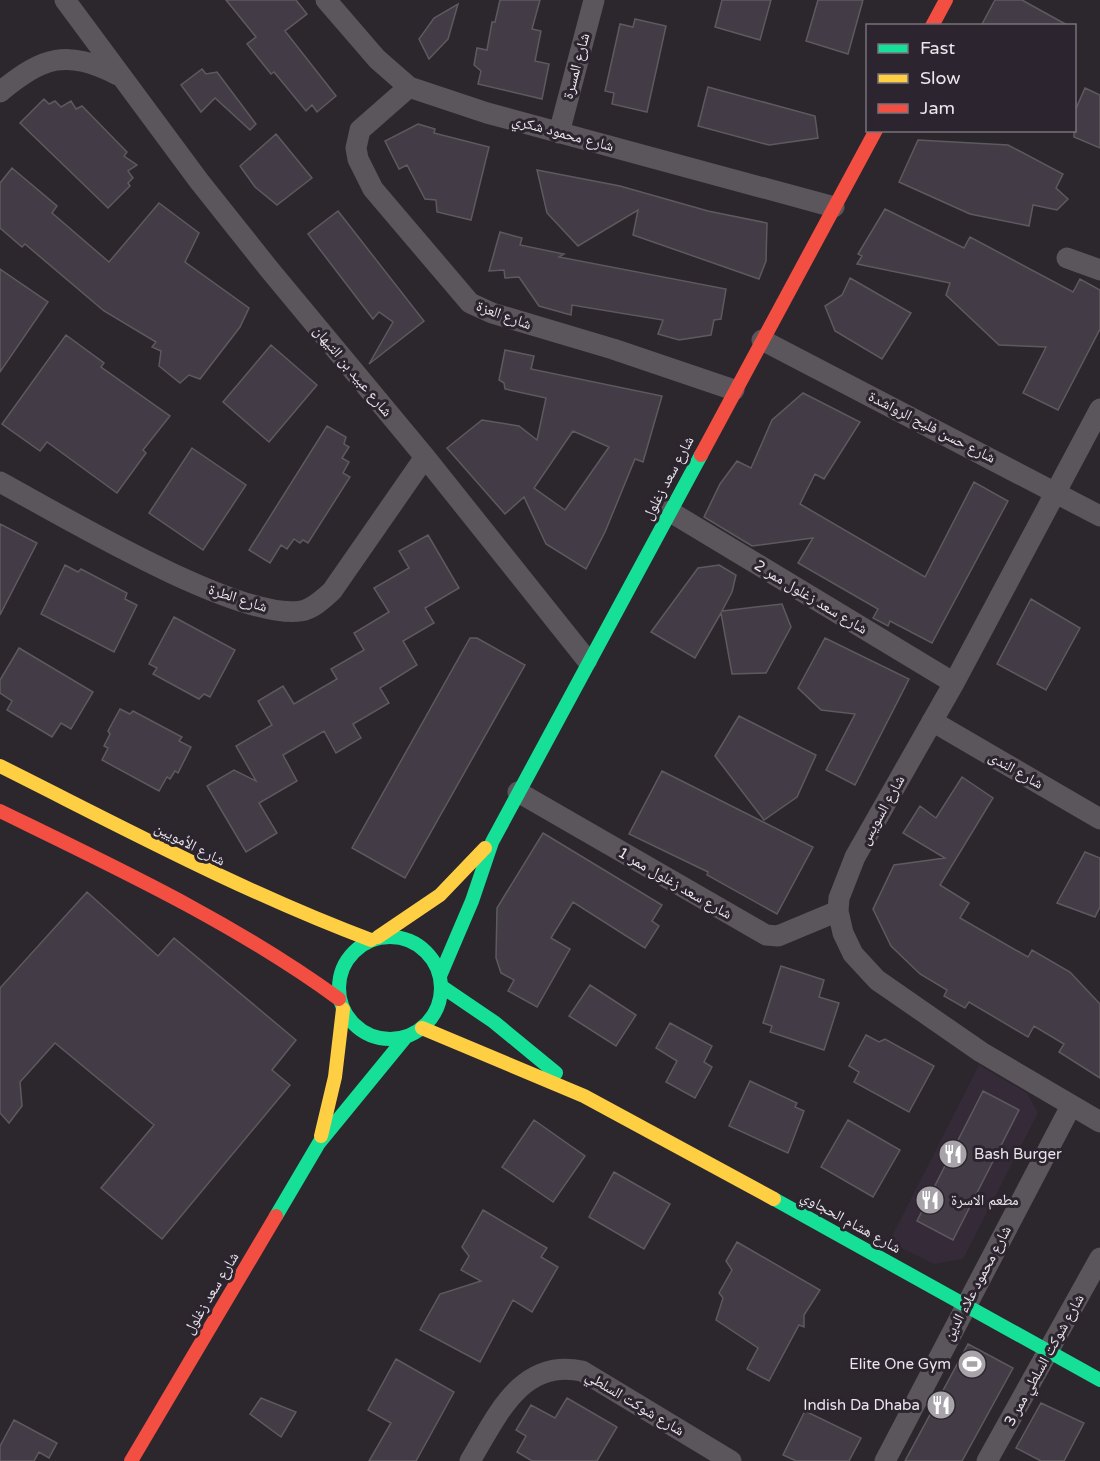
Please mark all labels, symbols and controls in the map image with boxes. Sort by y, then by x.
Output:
legend [866,24,1076,132]
street label: شارع المسرة [559,31,594,101]
text: Fast [920,37,955,59]
text: Slow [920,67,961,89]
text: Jam [920,97,955,119]
street label: شارع محمود شكري [509,111,616,158]
street label: شارع العزة [474,297,534,334]
street label: شارع عبيد بن التيهان [309,322,396,421]
street label: شارع حسن فليح الرواشدة [865,387,999,468]
street label: شارع سعد زغلول [638,433,699,524]
street label: شارع سعد زغلول ممر 2 [751,556,871,639]
street label: شارع الطرة [206,580,270,617]
street label: شارع الندى [985,747,1047,794]
street label: شارع السويس [856,772,909,848]
street label: شارع الأمويين [151,819,228,870]
street label: شارع سعد زغلول ممر 1 [614,843,735,924]
restaurant icon: Bash Burger [937,1138,969,1170]
place label: Bash Burger [974,1145,1062,1163]
restaurant icon: مطعم الاسرة [914,1184,946,1216]
street label: شارع هشام الحجاوي [796,1187,904,1259]
place label: مطعم الاسرة [951,1191,1019,1210]
street label: شارع محمود علاء الدين [939,1222,1016,1344]
street label: شارع سعد زغلول [179,1249,243,1338]
street label: شارع شوكت السلطي ممر 3 [1000,1291,1090,1431]
sports icon: Elite One Gym [956,1348,988,1380]
place label: Elite One Gym [849,1355,951,1373]
street label: شارع شوكت السلطي [581,1366,688,1442]
restaurant icon: Indish Da Dhaba [925,1389,957,1421]
place label: Indish Da Dhaba [803,1396,920,1414]

